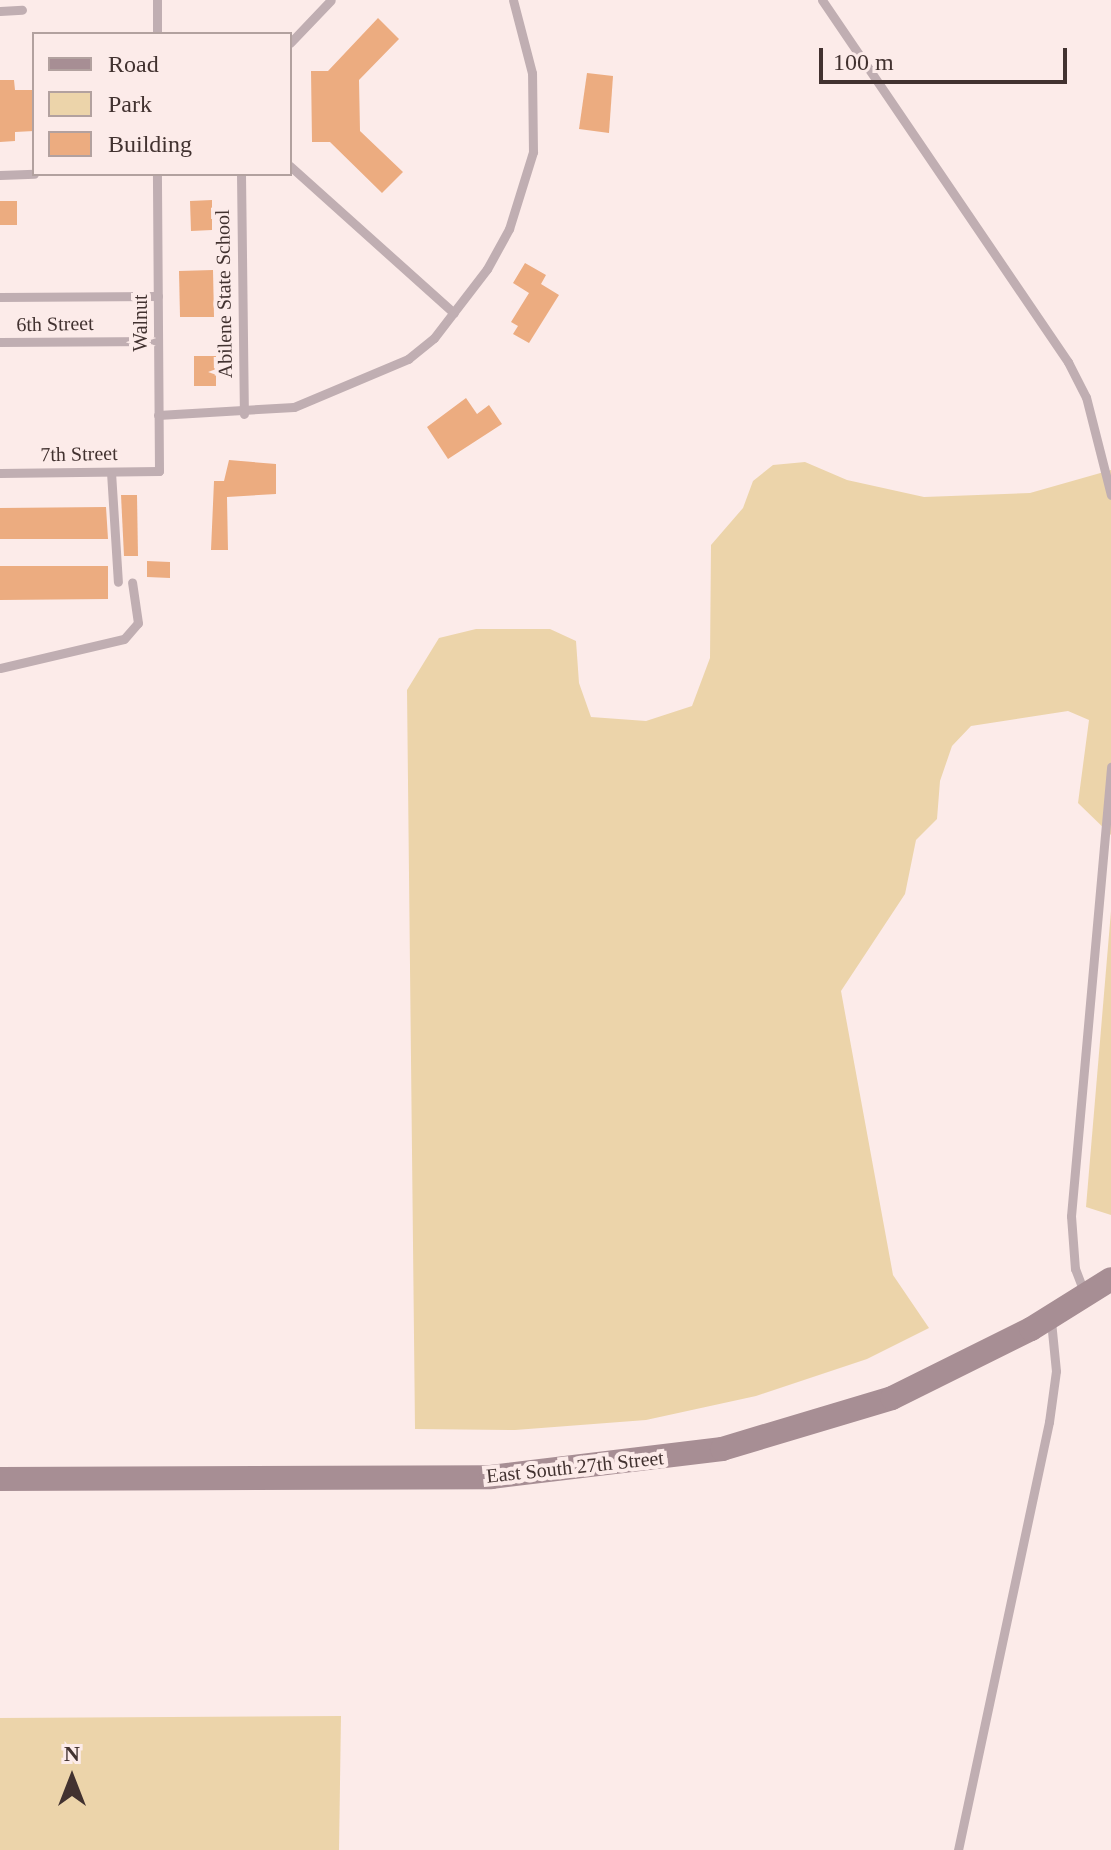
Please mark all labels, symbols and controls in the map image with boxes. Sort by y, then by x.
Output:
legend [32,32,292,176]
scale bar [823,32,1071,82]
text: 100 m [833,49,894,75]
text: Road [108,51,159,77]
text: Park [108,91,152,117]
text: Building [108,131,192,157]
street label: Abilene State School [211,209,237,379]
street label: Walnut [128,294,152,352]
street label: 6th Street [16,311,94,337]
street label: 7th Street [40,441,118,467]
street label: East South 27th Street [485,1446,665,1488]
north arrow [32,1738,112,1818]
text: N [64,1741,80,1766]

